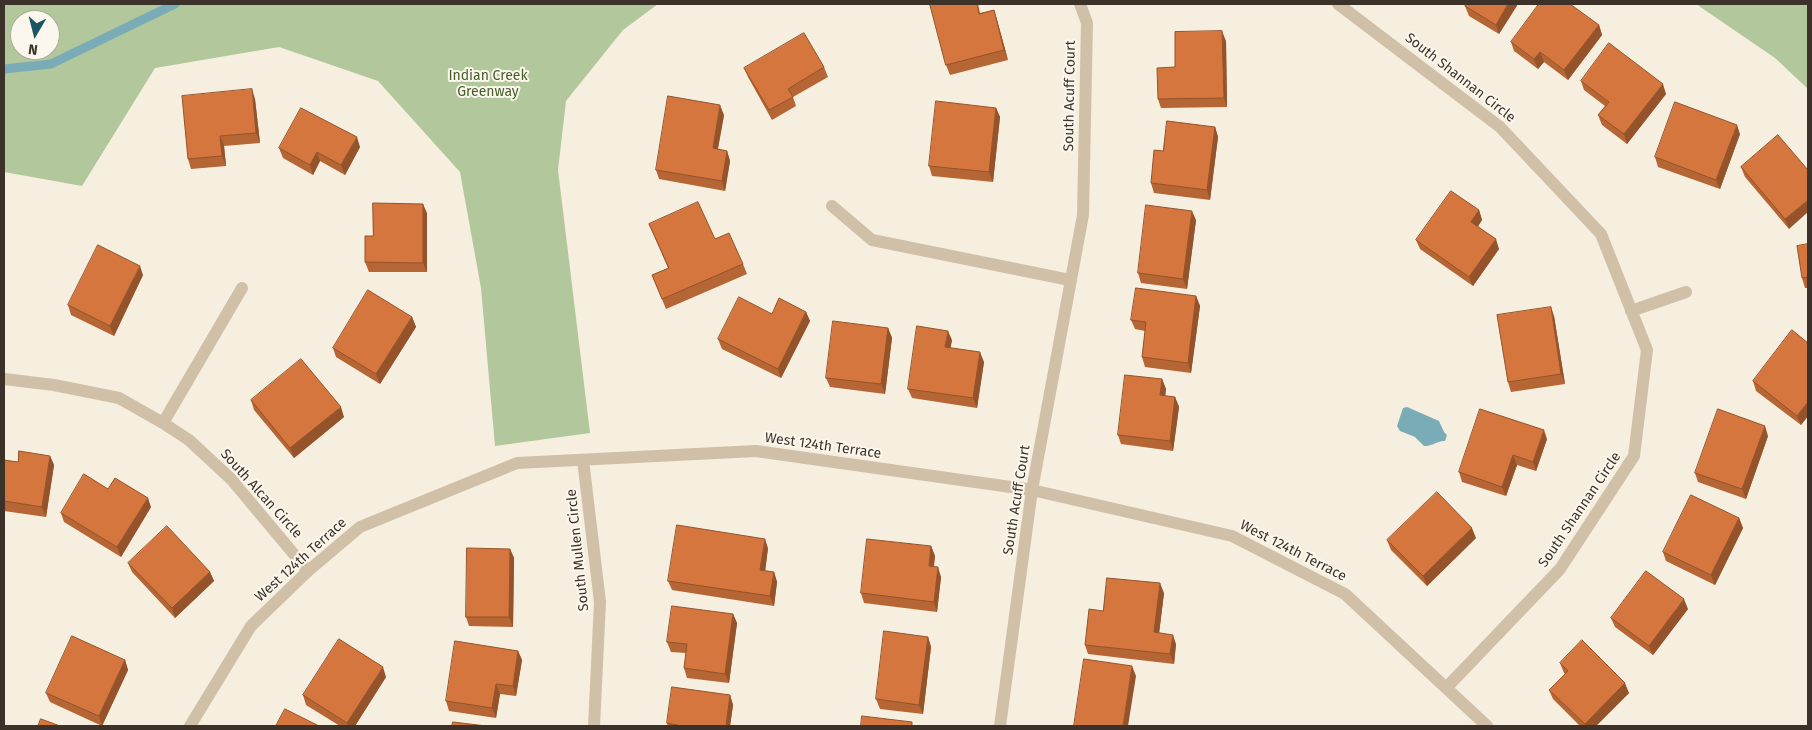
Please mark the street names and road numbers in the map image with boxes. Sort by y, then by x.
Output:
street label: South Shannan Circle [1401,30,1519,126]
street label: South Acuff Court [1061,40,1079,152]
street label: West 124th Terrace [764,430,882,462]
street label: South Acuff Court [1000,444,1034,556]
street label: South Alcan Circle [217,446,305,542]
street label: South Shannan Circle [1535,449,1625,571]
street label: South Mullen Circle [563,488,593,612]
street label: West 124th Terrace [252,514,350,606]
street label: West 124th Terrace [1237,517,1349,585]

